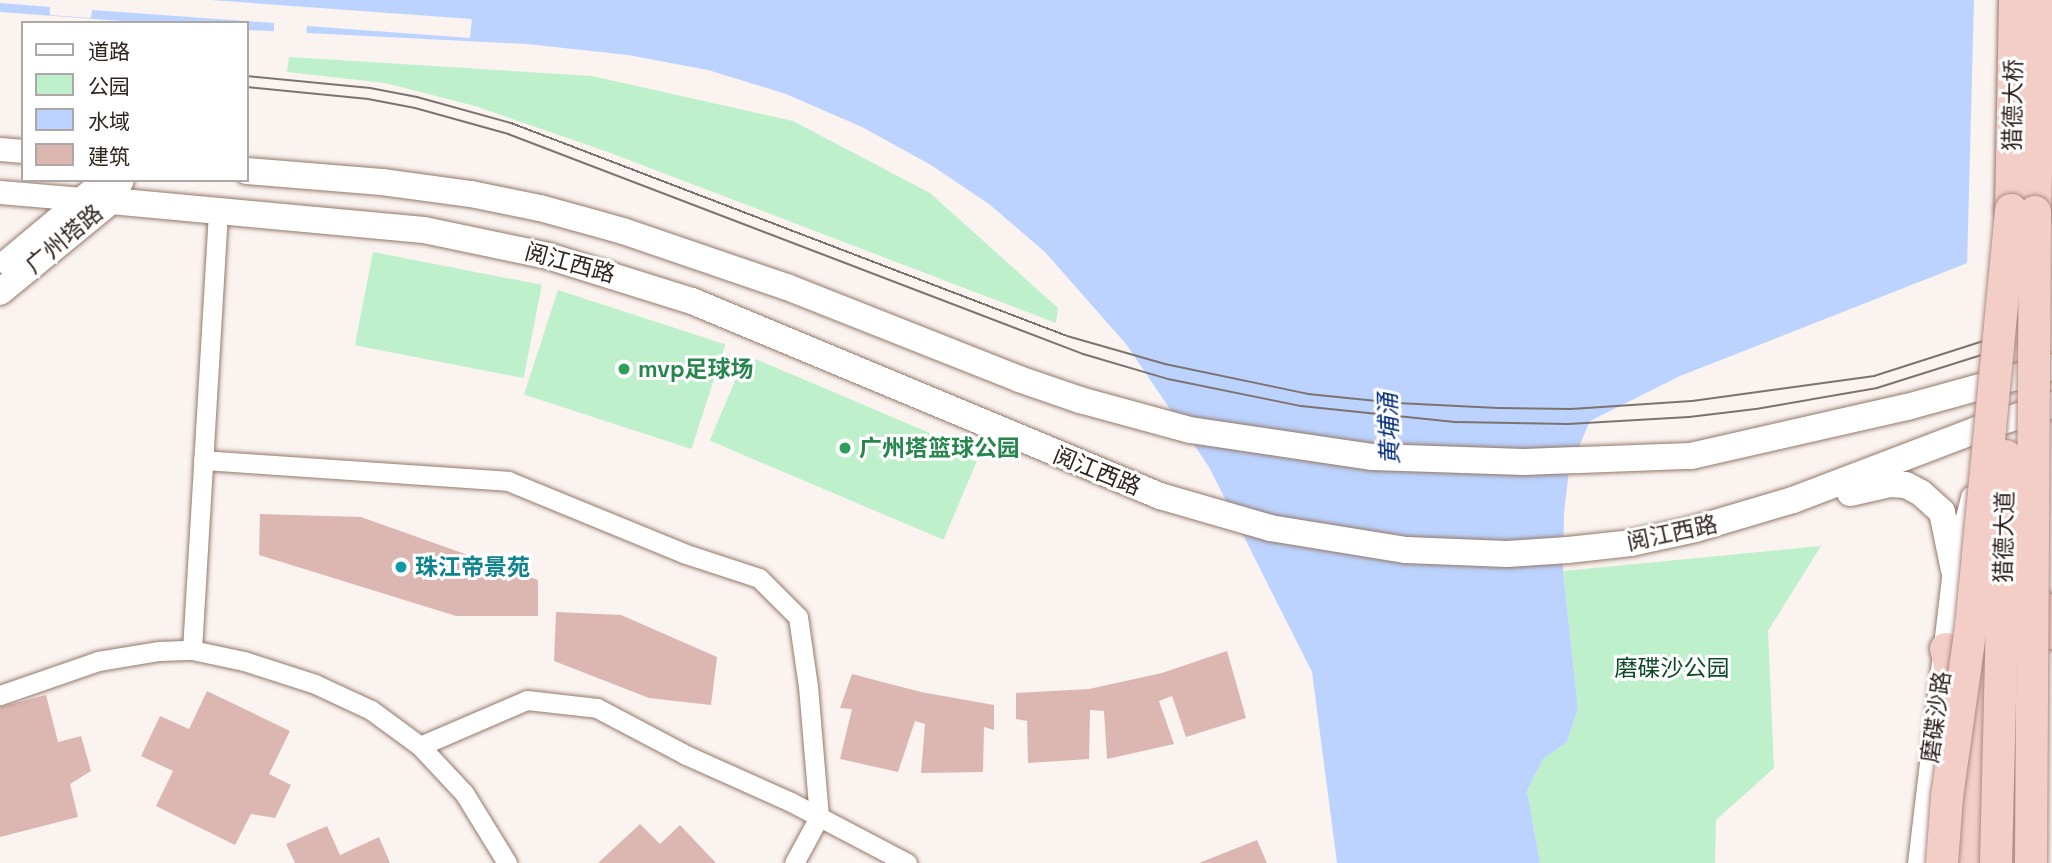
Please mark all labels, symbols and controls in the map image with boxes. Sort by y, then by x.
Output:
legend [21,21,248,182]
text: 道路 [88,38,130,65]
street label: 猎德大桥 [1998,59,2028,151]
text: 公园 [88,73,130,100]
text: 水域 [88,108,130,135]
text: 建筑 [88,143,130,170]
street label: 广州塔路 [20,199,108,279]
street label: 阅江西路 [522,238,618,288]
place label: mvp足球场 [638,355,754,383]
marker: mvp足球场 [616,361,632,377]
water label: 黄埔涌 [1373,393,1405,465]
place label: 广州塔篮球公园 [859,434,1020,462]
marker: 广州塔篮球公园 [837,440,853,456]
street label: 阅江西路 [1049,441,1145,501]
street label: 猎德大道 [1989,491,2019,583]
street label: 阅江西路 [1624,510,1720,556]
place label: 珠江帝景苑 [415,553,530,581]
marker: 珠江帝景苑 [393,559,409,575]
park label: 磨碟沙公园 [1615,654,1729,682]
street label: 磨碟沙路 [1916,670,1956,764]

